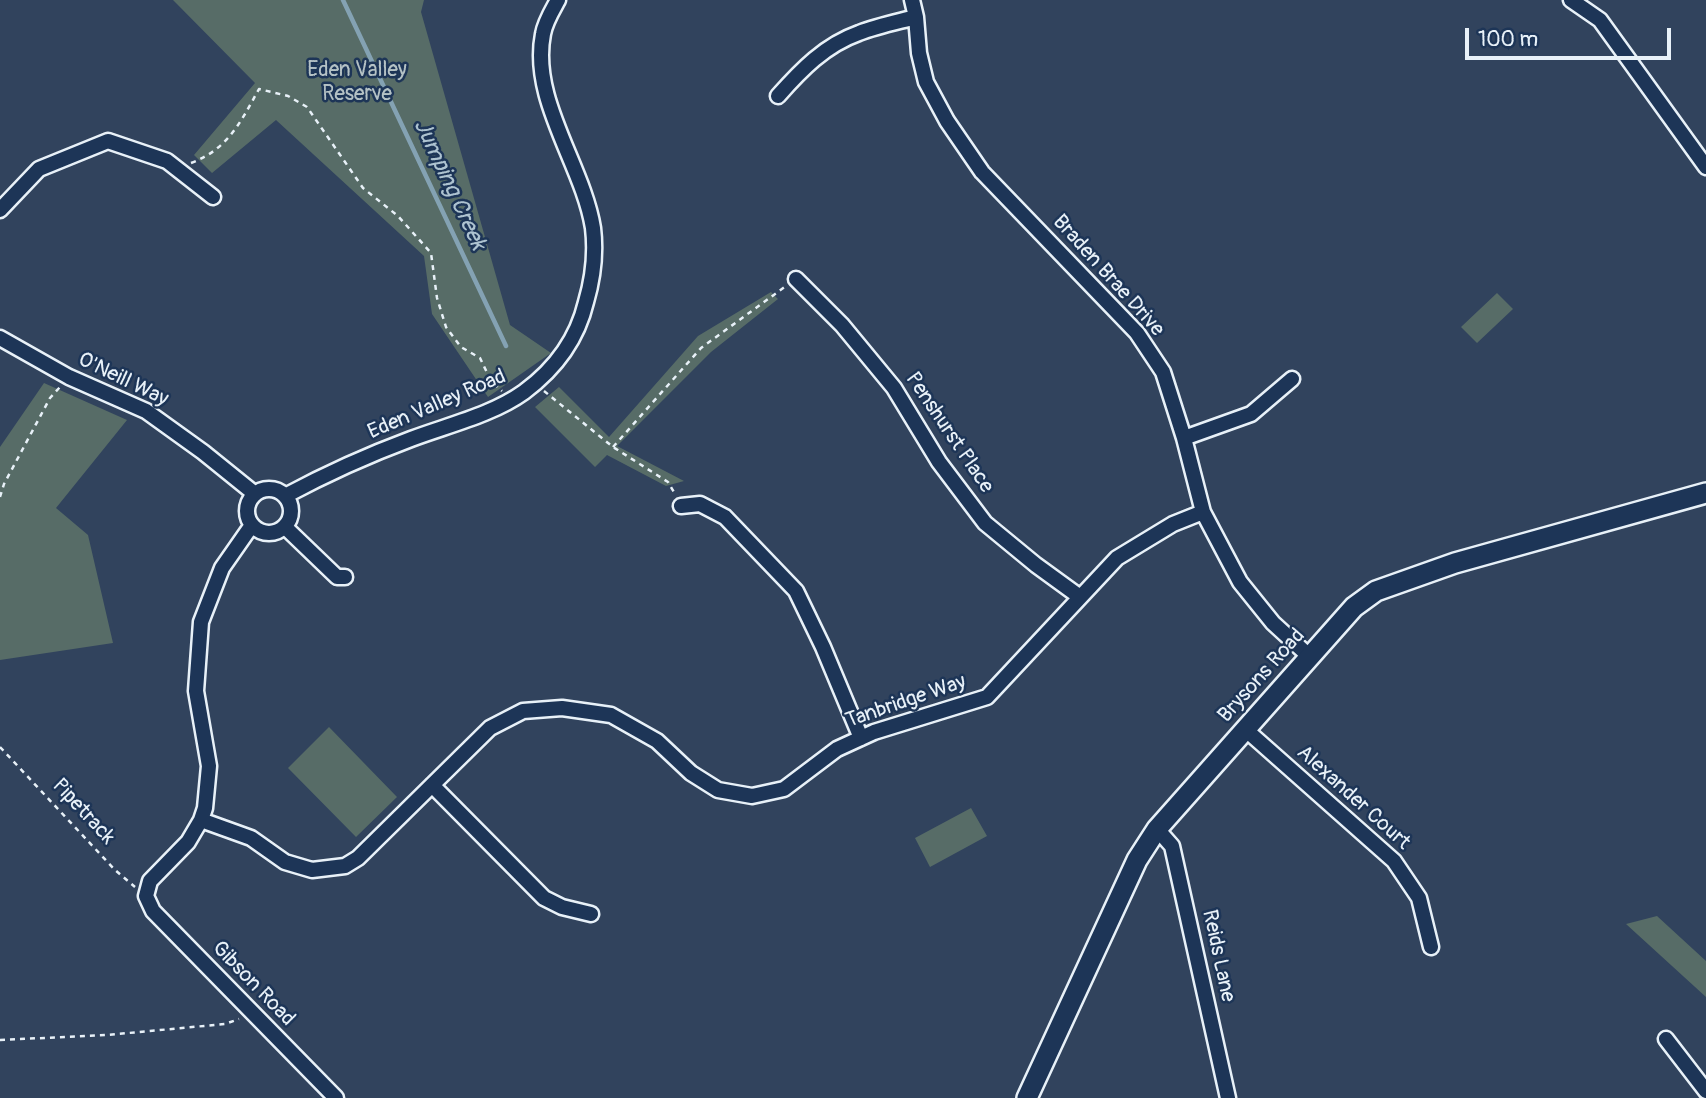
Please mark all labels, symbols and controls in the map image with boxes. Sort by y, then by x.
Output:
scale bar [1468,14,1674,58]
text: 100 m [1478,26,1538,53]
park label: Eden Valley Reserve [307,58,407,108]
water label: Jumping Creek [407,115,491,255]
street label: Braden Brae Drive [1047,210,1169,342]
street label: O'Neill Way [74,347,172,413]
street label: Eden Valley Road [364,365,510,445]
street label: Penshurst Place [899,368,999,498]
street label: Brysons Road [1213,624,1311,728]
street label: Tanbridge Way [843,670,969,734]
street label: Alexander Court [1291,740,1415,856]
street label: Pipetrack [46,774,120,850]
street label: Reids Lane [1196,908,1240,1004]
street label: Gibson Road [206,936,300,1032]

